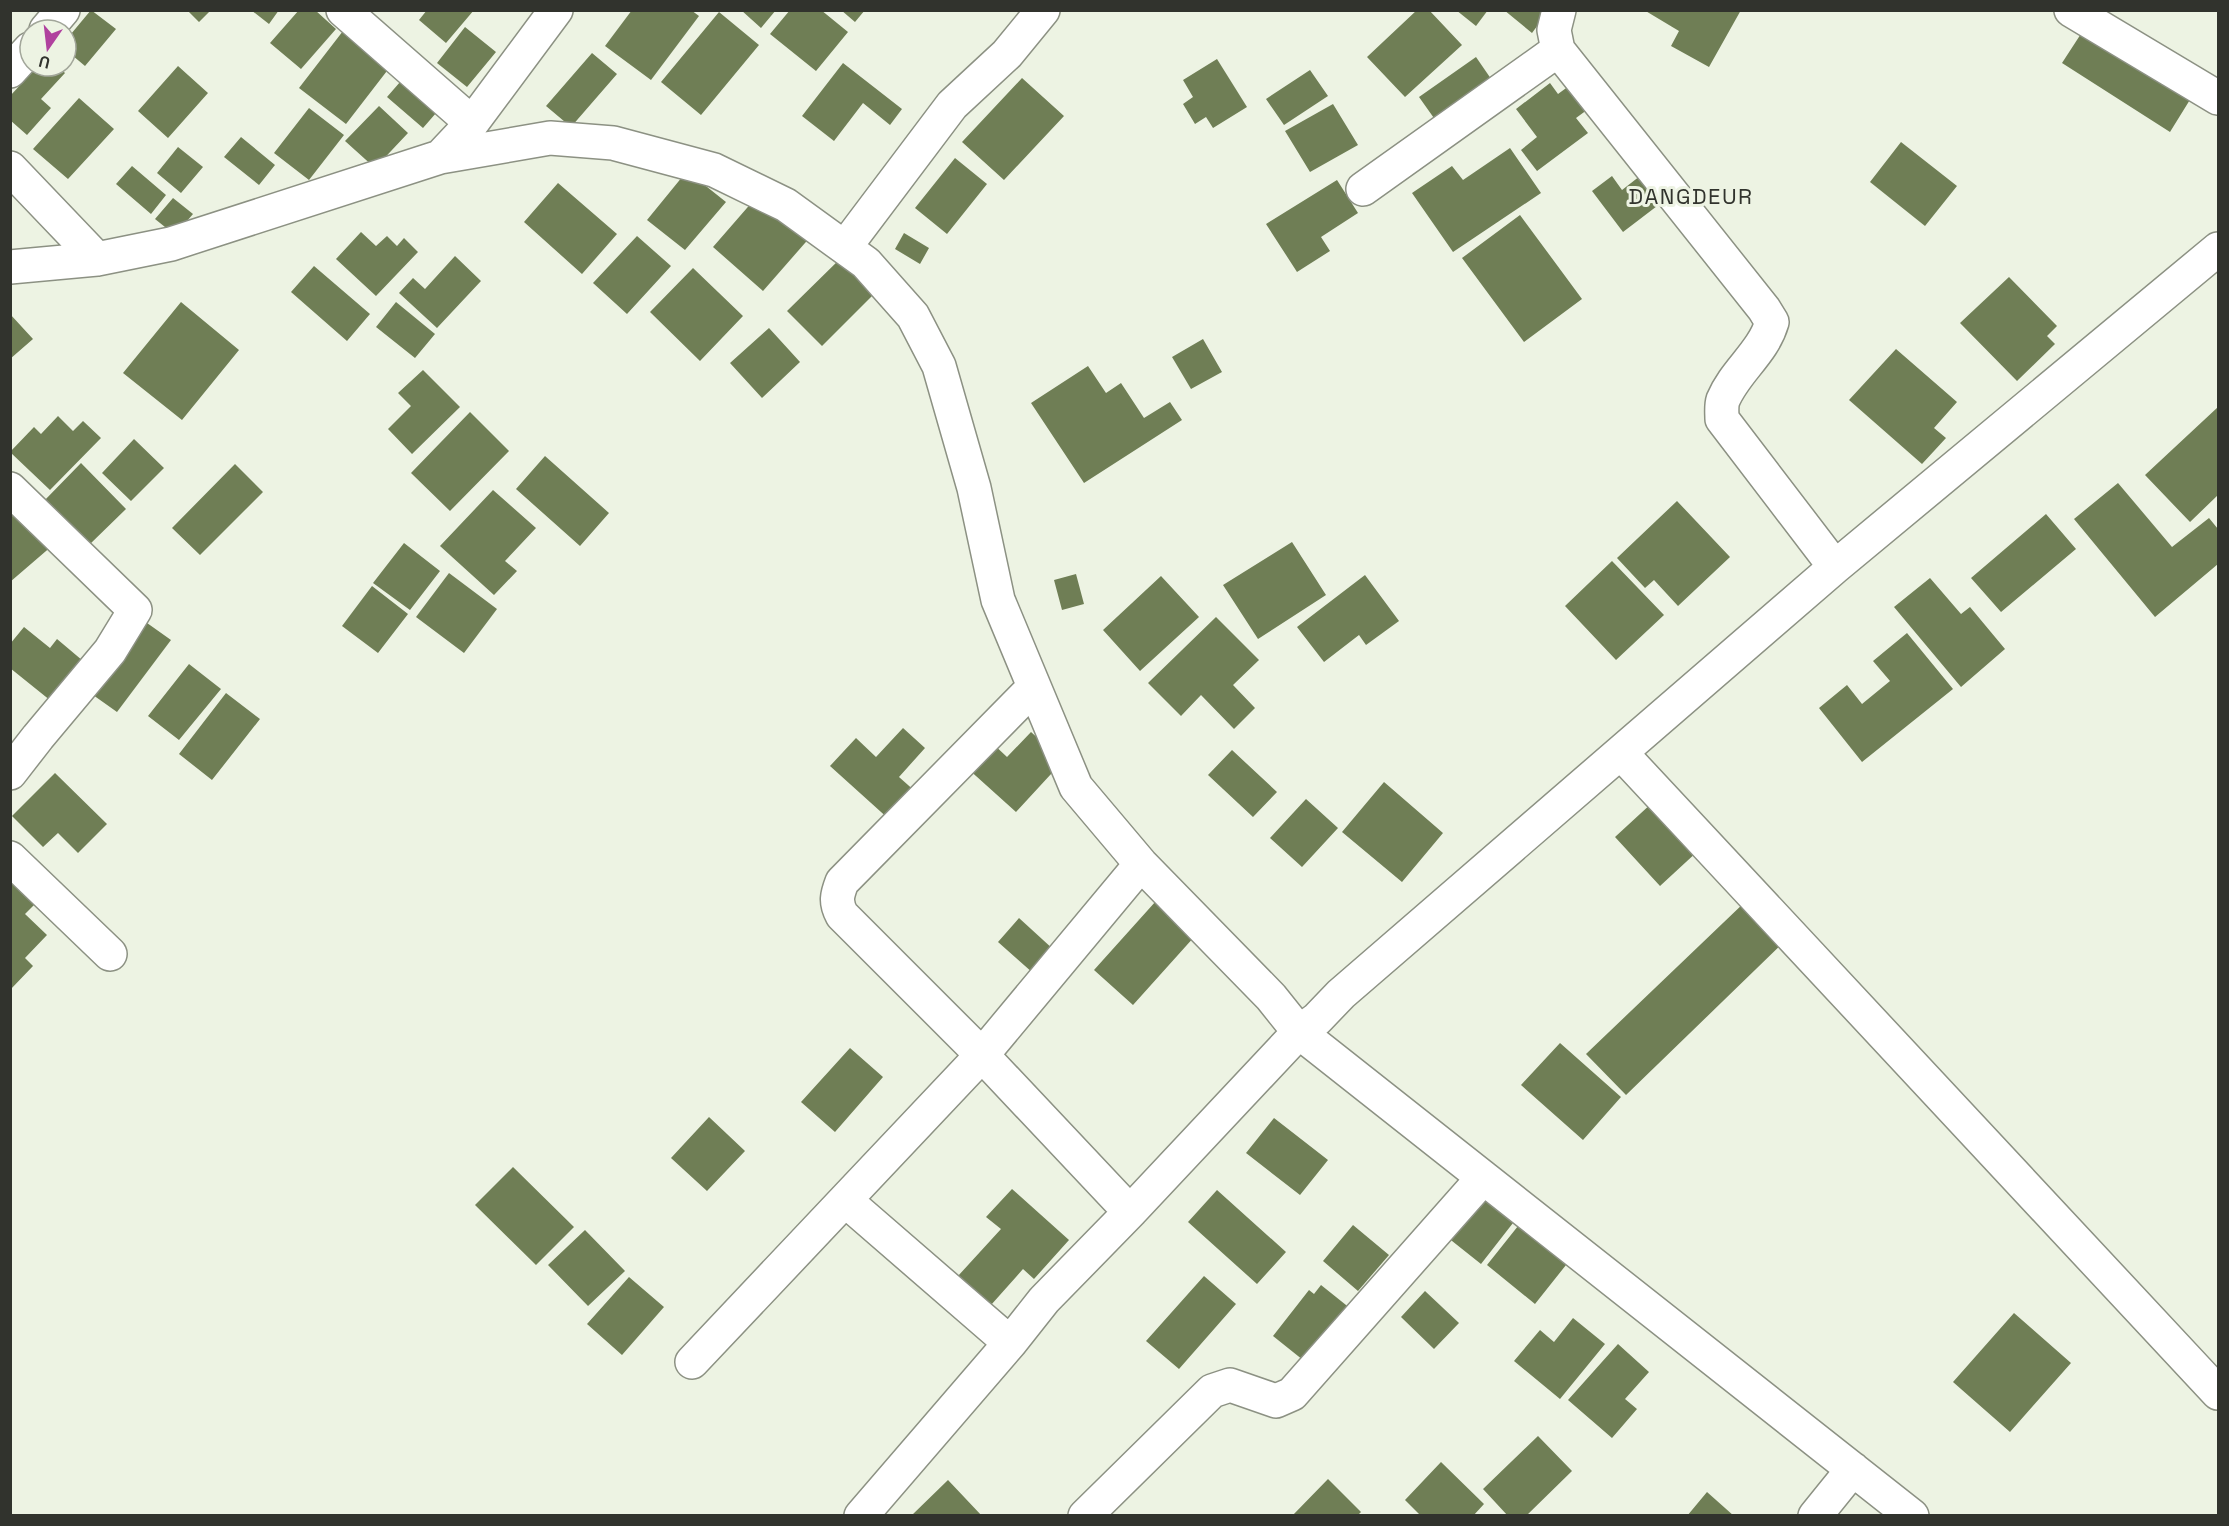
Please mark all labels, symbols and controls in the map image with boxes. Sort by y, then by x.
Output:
north arrow [18,18,78,78]
text: U [37,51,52,74]
district label: DANGDEUR [1629,182,1753,210]

